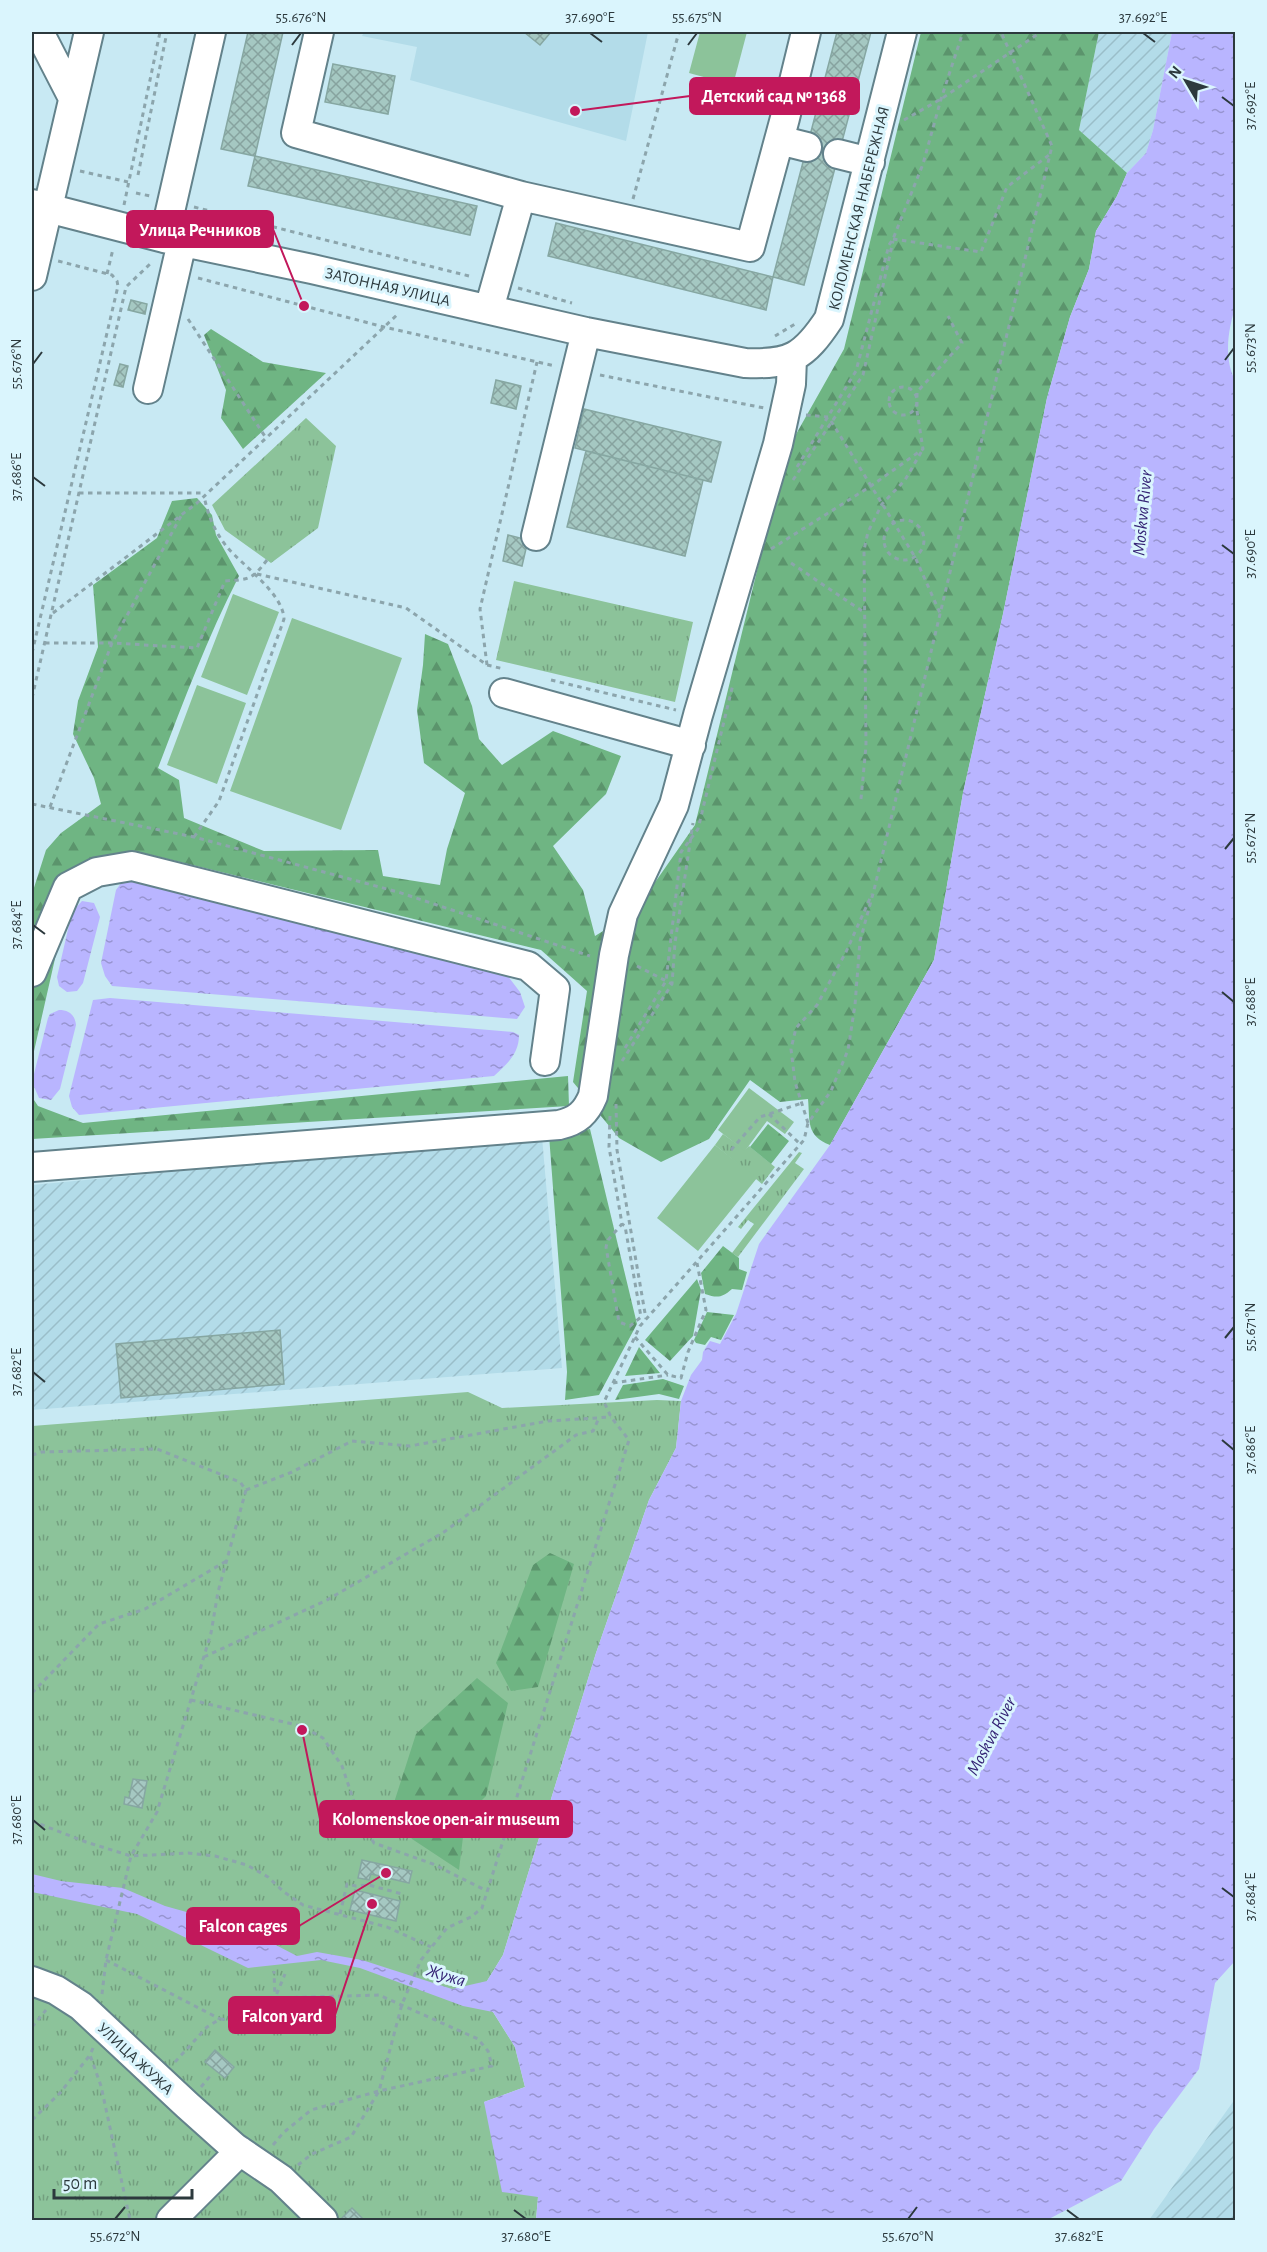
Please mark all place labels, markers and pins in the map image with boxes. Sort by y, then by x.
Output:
callout: Детский сад № 1368 [690,78,859,114]
callout: Улица Речников [127,211,273,247]
callout: Kolomenskoe open-air museum [320,1801,572,1837]
callout: Falcon cages [187,1908,299,1944]
callout: Falcon yard [229,1997,335,2033]

